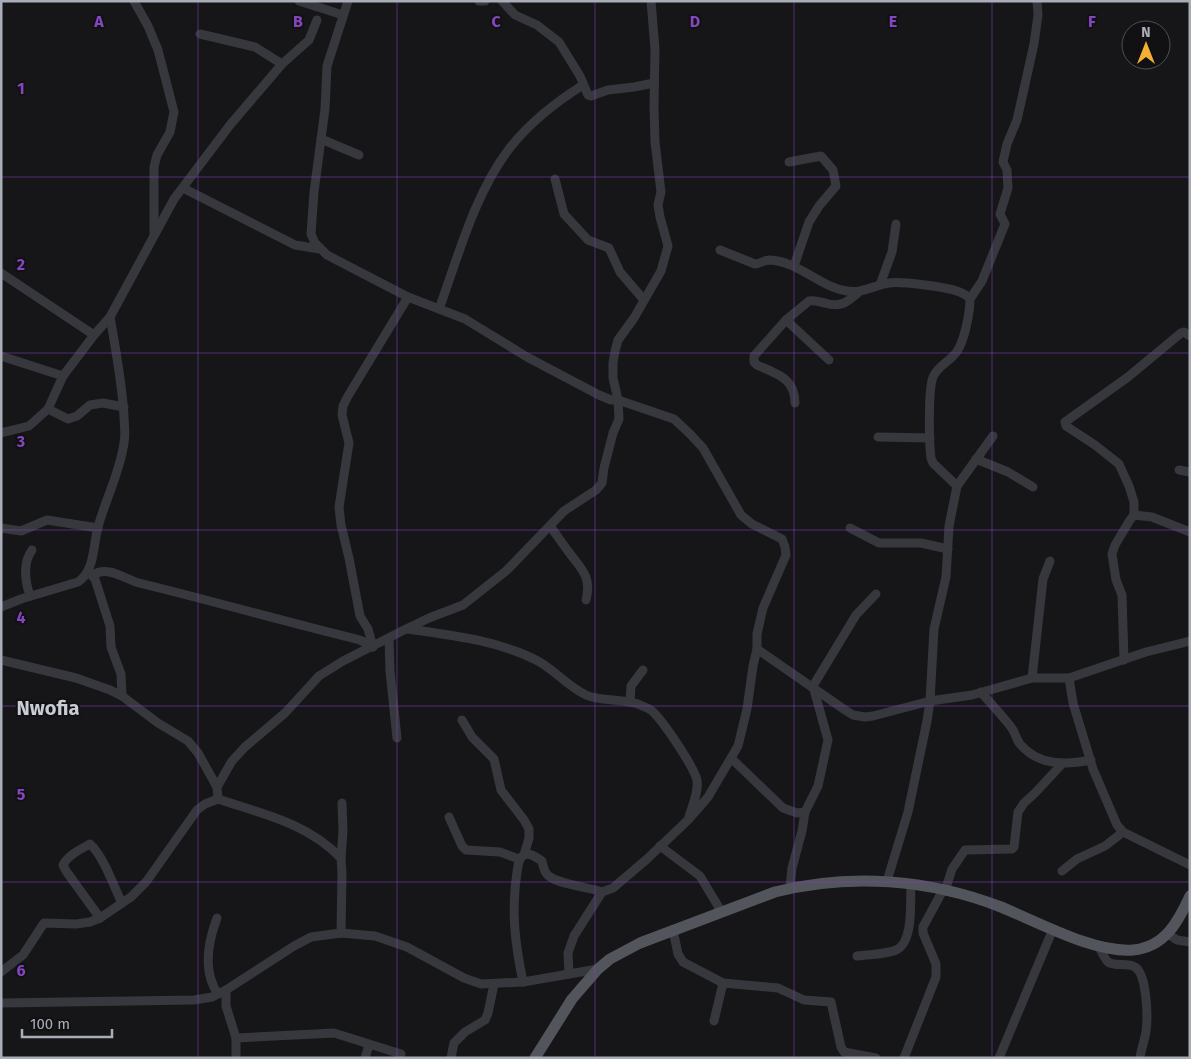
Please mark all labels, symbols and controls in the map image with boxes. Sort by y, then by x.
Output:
text: A [93,12,104,31]
text: B [293,12,303,31]
text: C [491,12,501,31]
text: D [690,12,700,31]
text: E [889,12,897,31]
text: F [1088,12,1096,31]
north arrow [1121,20,1171,70]
text: N [1141,24,1151,41]
text: 1 [17,79,25,98]
text: 2 [17,255,25,274]
text: 3 [16,432,25,451]
text: 4 [16,608,26,627]
district label: Nwofia [17,696,79,720]
text: 5 [17,785,26,804]
text: 6 [16,961,26,980]
scale bar [22,1006,112,1038]
text: 100 m [30,1015,70,1033]

